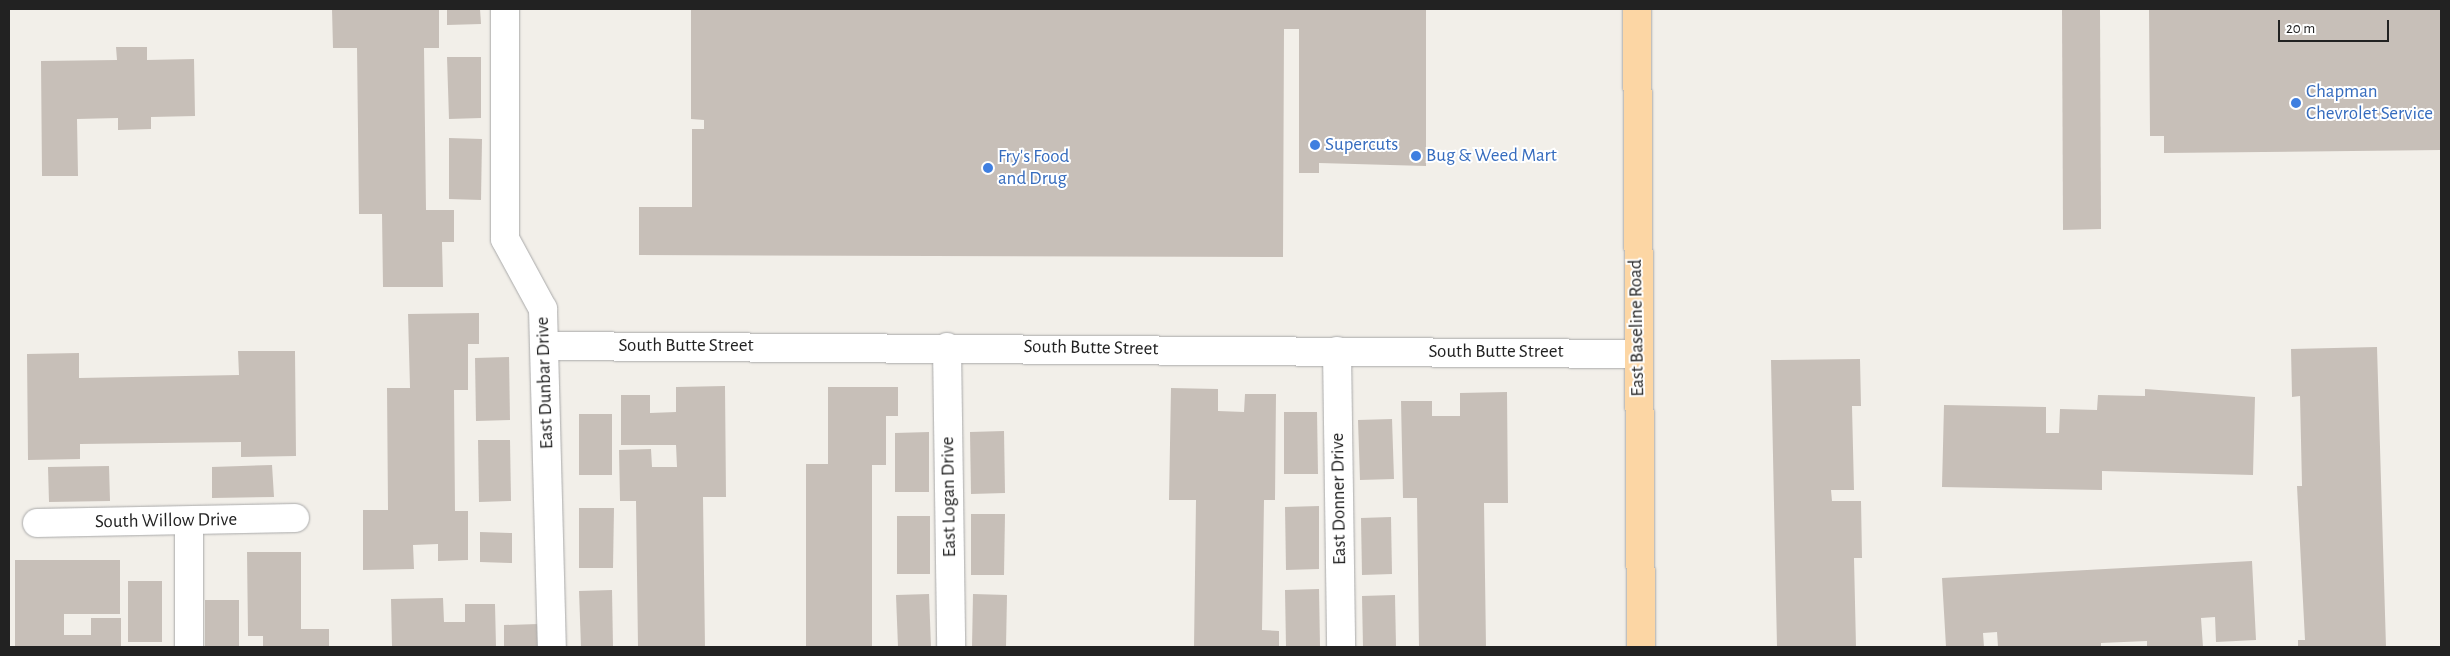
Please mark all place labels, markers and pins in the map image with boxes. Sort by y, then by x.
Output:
place label: Chapman Chevrolet Service [2306,81,2433,125]
marker: Chapman Chevrolet Service [2290,97,2302,109]
place label: Supercuts [1325,134,1398,156]
marker: Supercuts [1309,139,1321,151]
place label: Bug & Weed Mart [1426,145,1557,167]
place label: Fry's Food and Drug [998,146,1069,190]
marker: Bug & Weed Mart [1410,150,1422,162]
marker: Fry's Food and Drug [982,162,994,174]

